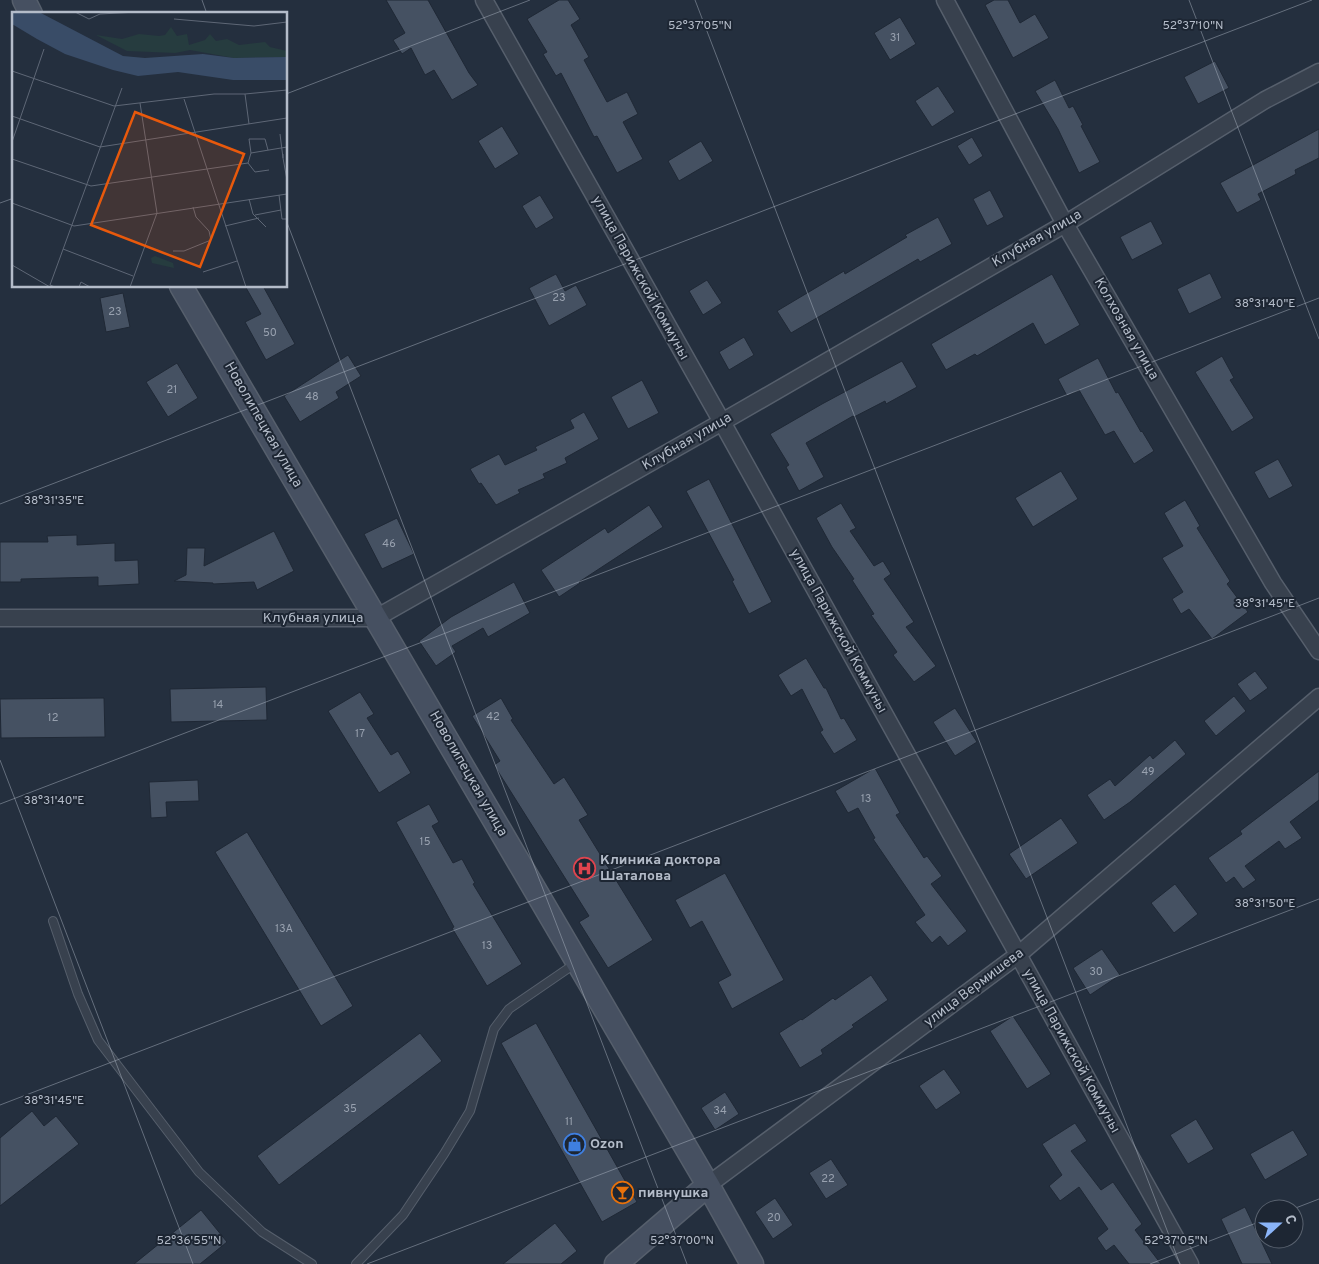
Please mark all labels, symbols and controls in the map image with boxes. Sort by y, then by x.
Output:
inset map [12,12,288,288]
text: 52°37'05"N [668,18,732,34]
text: 52°37'10"N [1162,18,1224,34]
house number: 31 [890,31,900,45]
street label: улица Парижской Коммуны [588,193,692,363]
street label: Клубная улица [989,207,1085,271]
street label: Колхозная улица [1090,275,1162,383]
house number: 23 [552,291,566,305]
text: 38°31'40"E [1235,296,1295,312]
house number: 23 [108,305,122,319]
house number: 50 [263,326,277,340]
street label: Новолипецкая улица [220,359,306,491]
house number: 21 [167,383,177,397]
house number: 48 [305,390,319,404]
street label: Клубная улица [639,410,735,474]
text: 38°31'35"E [24,493,84,509]
house number: 46 [382,537,396,551]
street label: улица Парижской Коммуны [786,546,890,716]
text: 38°31'45"E [1235,596,1295,612]
street label: Клубная улица [263,610,363,627]
house number: 14 [213,698,224,712]
street label: Новолипецкая улица [425,708,511,840]
house number: 42 [486,710,500,724]
house number: 12 [48,711,58,725]
house number: 17 [355,727,365,741]
house number: 49 [1141,765,1155,779]
house number: 13 [861,792,871,806]
text: 38°31'40"E [24,793,84,809]
house number: 15 [420,835,431,849]
place label: Клиника доктора Шаталова [600,852,721,885]
hospital icon: Клиника доктора Шаталова [572,856,596,880]
text: 38°31'50"E [1235,896,1295,912]
house number: 13А [275,922,293,936]
house number: 13 [482,939,492,953]
street label: улица Вермишева [921,945,1027,1031]
house number: 30 [1089,965,1103,979]
street label: улица Парижской Коммуны [1019,966,1123,1136]
text: 38°31'45"E [24,1093,84,1109]
house number: 35 [343,1102,357,1116]
house number: 34 [713,1104,727,1118]
house number: 11 [565,1115,573,1129]
shop icon: Ozon [562,1132,586,1156]
place label: Ozon [590,1136,623,1153]
house number: 22 [821,1172,835,1186]
bar icon: пивнушка [610,1181,634,1205]
place label: пивнушка [638,1185,708,1202]
north arrow [1254,1199,1304,1249]
house number: 20 [767,1211,781,1225]
text: С [1280,1213,1299,1227]
text: 52°36'55"N [157,1233,221,1249]
text: 52°37'00"N [650,1233,714,1249]
text: 52°37'05"N [1144,1233,1208,1249]

